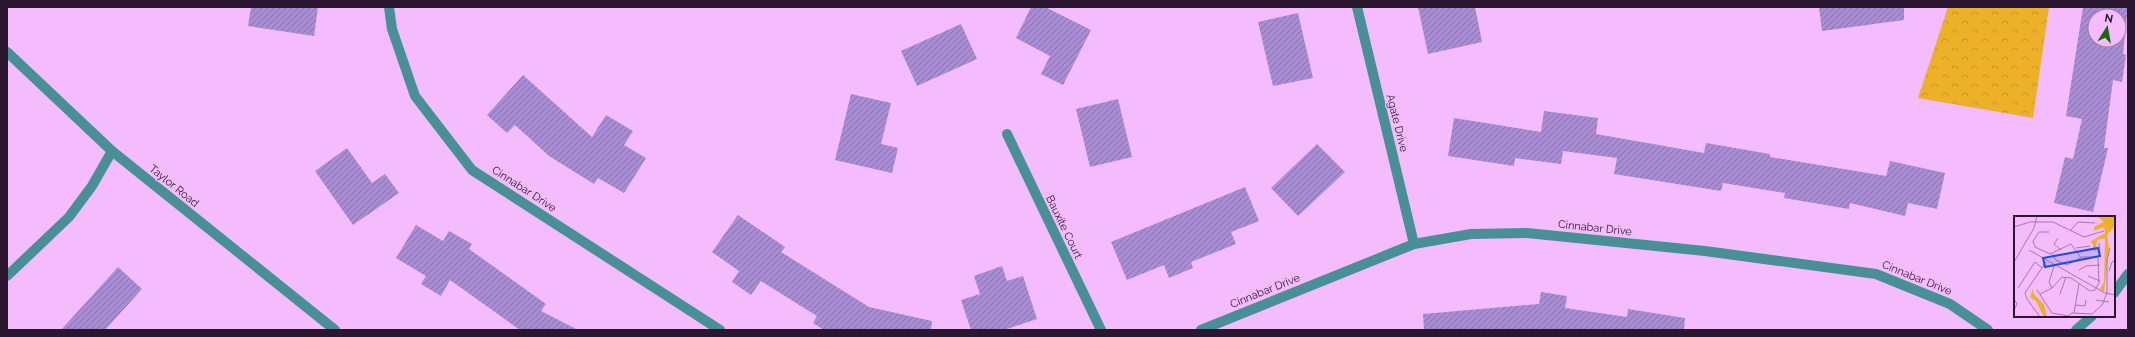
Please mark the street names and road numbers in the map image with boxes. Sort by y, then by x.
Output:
street label: Agate Drive [1384,93,1411,154]
street label: Taylor Road [147,162,201,210]
street label: Cinnabar Drive [489,163,559,215]
street label: Bauxite Court [1043,193,1085,261]
street label: Cinnabar Drive [1557,218,1633,238]
street label: Cinnabar Drive [1880,258,1954,298]
street label: Cinnabar Drive [1228,271,1302,311]

